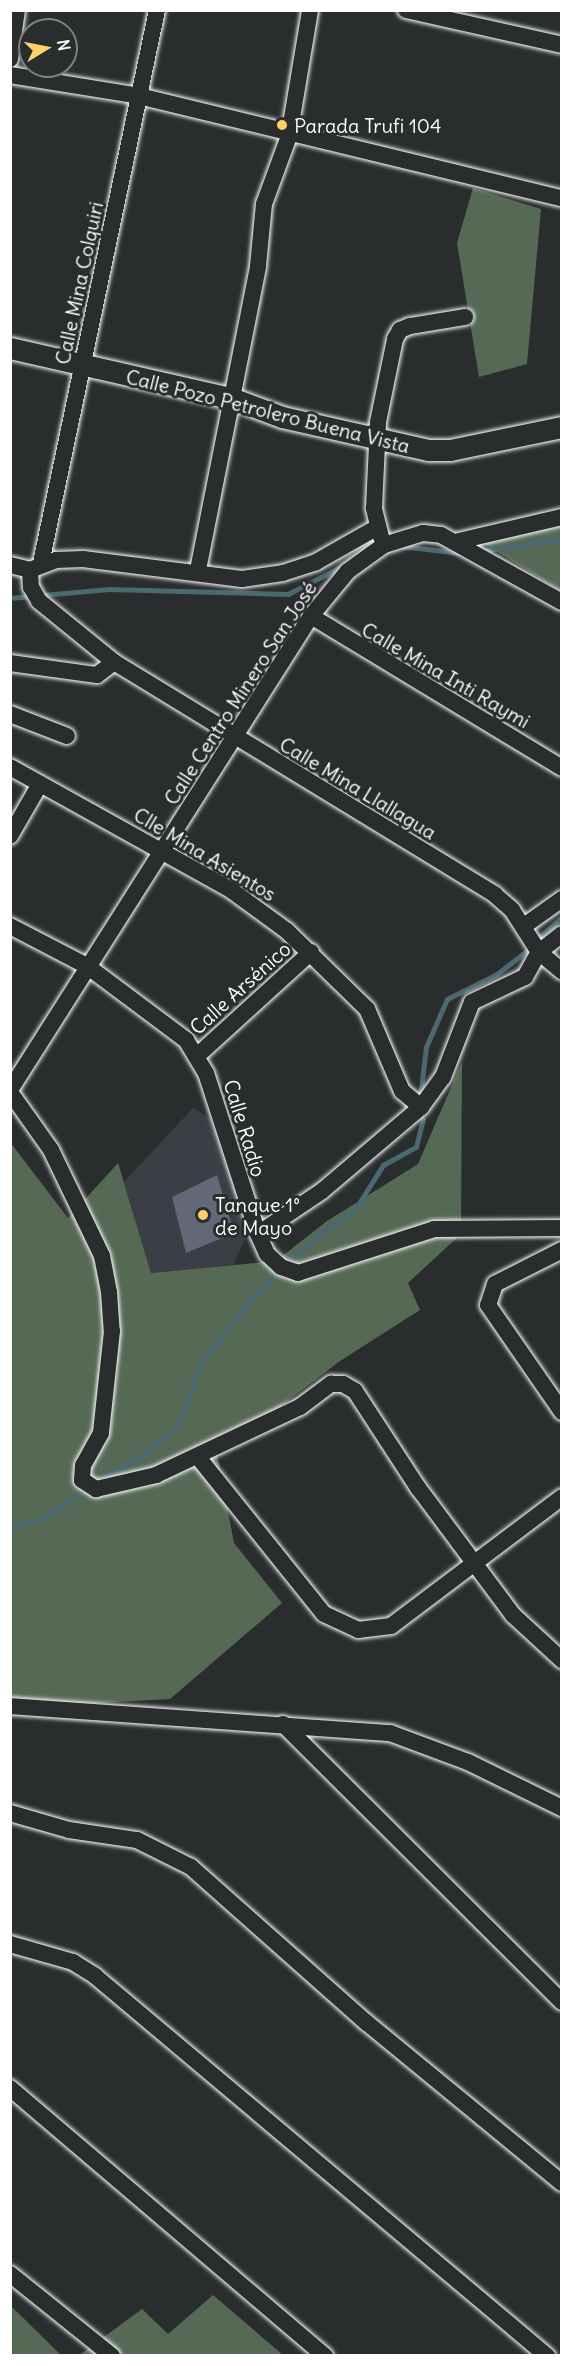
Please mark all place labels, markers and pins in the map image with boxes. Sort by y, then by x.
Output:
place label: Parada Trufi 104 [294,113,442,137]
marker: Parada Trufi 104 [275,118,289,132]
place label: Tanque 1° de Mayo [215,1192,300,1239]
marker: Tanque 1° de Mayo [196,1208,210,1222]

